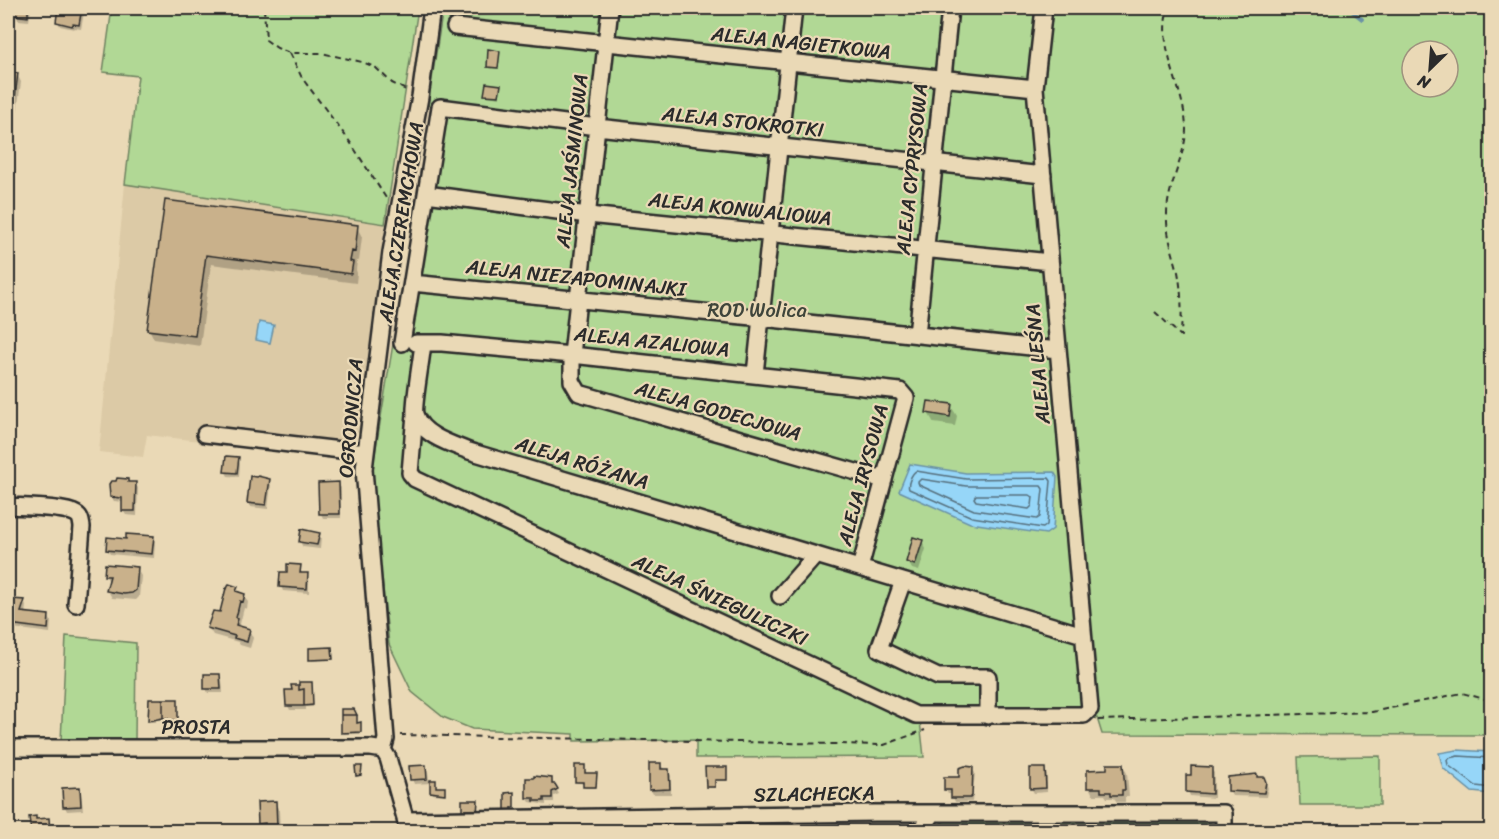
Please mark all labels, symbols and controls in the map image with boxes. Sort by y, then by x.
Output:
street label: ALEJA NAGIETKOWA [708,16,893,70]
north arrow [1400,39,1460,99]
text: N [1412,66,1436,98]
street label: ALEJA JAŚMINOWA [545,72,599,251]
street label: ALEJA CYPRYSOWA [886,82,938,257]
street label: ALEJA STOKROTKI [659,96,826,148]
street label: ALEJA CZEREMCHOWA [368,119,434,326]
street label: ALEJA KONWALIOWA [646,182,833,236]
street label: ALEJA NIEZAPOMINAJKI [463,249,689,307]
park label: ROD Wolica [707,293,807,328]
street label: ALEJA LEŚNA [1015,302,1061,427]
street label: ALEJA AZALIOWA [572,316,731,368]
street label: OGRODNICZA [328,357,374,479]
street label: ALEJA GODECJOWA [630,370,805,451]
street label: ALEJA IRYSOWA [827,400,899,551]
street label: ALEJA RÓŻANA [510,426,653,500]
street label: ALEJA ŚNIEGULICZKI [625,543,814,656]
street label: PROSTA [161,710,231,745]
street label: SZLACHECKA [753,775,875,813]

